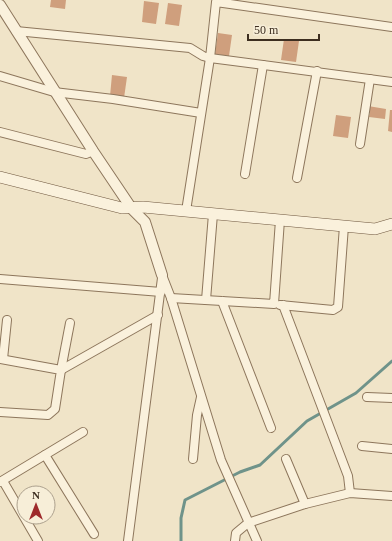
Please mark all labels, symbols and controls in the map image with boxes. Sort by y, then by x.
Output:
scale bar [248,16,319,42]
text: 50 m [254,23,279,37]
north arrow [16,485,56,525]
text: N [32,489,40,501]

